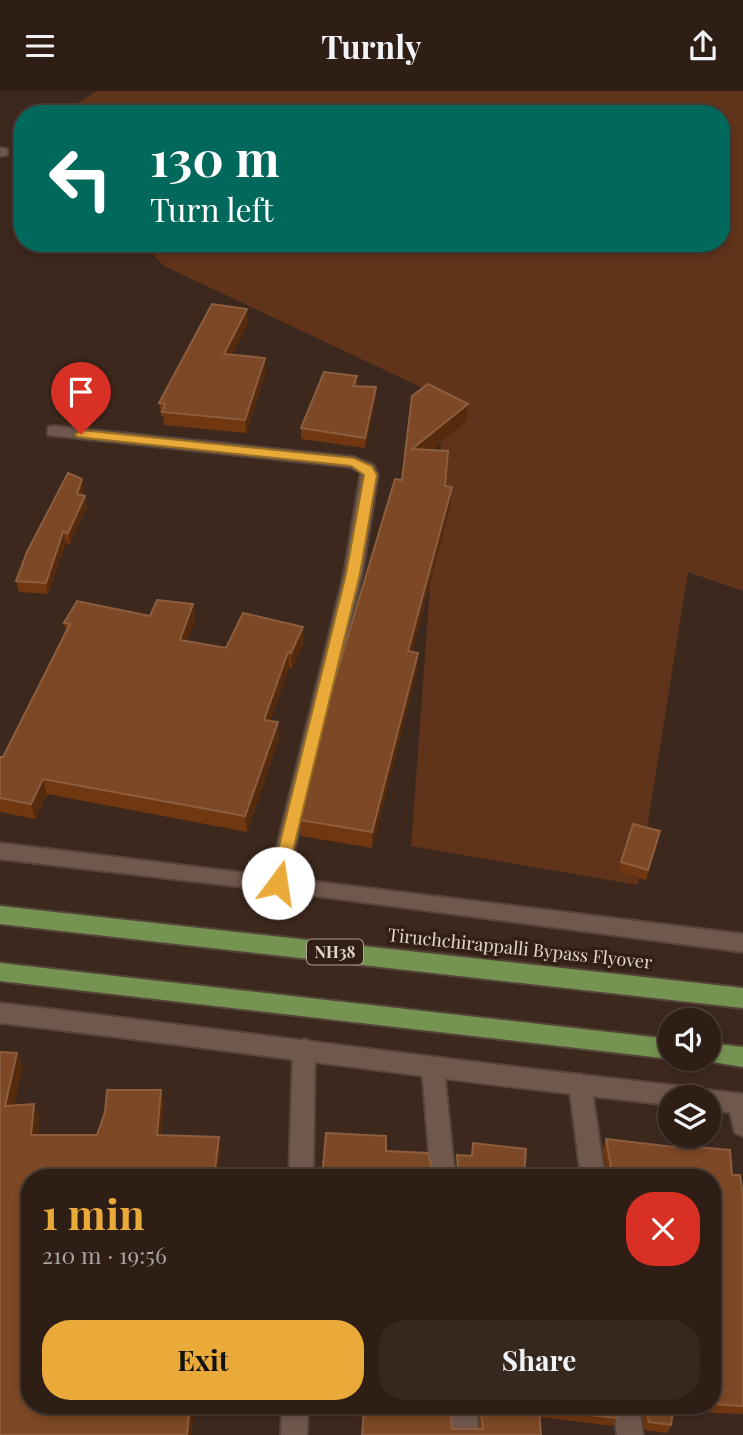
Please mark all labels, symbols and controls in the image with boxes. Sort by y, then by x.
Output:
text: Turnly [321,24,422,67]
icon: menu [21,27,59,65]
icon: share [684,27,722,65]
text: 130 m [150,124,280,189]
icon: left [35,133,126,224]
text: Turn left [150,187,274,230]
pin [51,362,111,434]
icon: arrive [62,373,100,411]
position arrow [241,846,315,920]
street label: Tiruchchirappalli Bypass Flyover [387,922,653,974]
road number: NH38 [307,939,363,965]
map controls [658,1008,721,1148]
button: sound [658,1008,721,1071]
button: layers [658,1085,721,1148]
text: 1 min [42,1185,145,1241]
button: close [626,1192,700,1266]
text: 210 m · 19:56 [42,1239,167,1270]
button: Exit [42,1320,364,1400]
button: Share [378,1320,700,1400]

